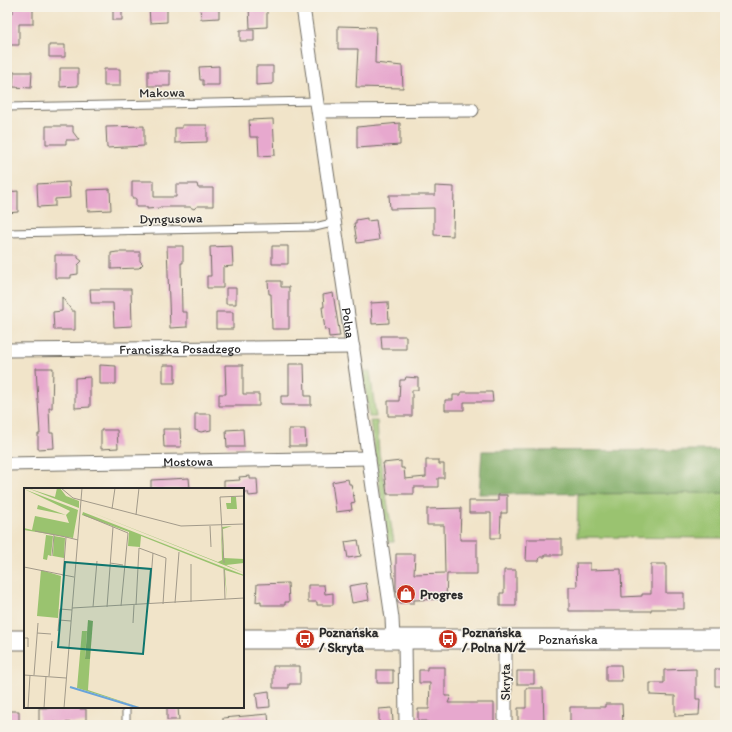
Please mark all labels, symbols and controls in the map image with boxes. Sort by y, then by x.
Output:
street label: Makowa [139,85,185,100]
street label: Dyngusowa [139,210,203,227]
street label: Polna [339,306,358,340]
street label: Franciszka Posadzego [119,341,241,357]
street label: Mostowa [163,454,213,469]
inset map [24,488,244,708]
shop icon: Progres [395,583,417,605]
place label: Progres [420,587,463,603]
place label: Poznańska / Skryta [318,625,379,656]
place label: Poznańska / Polna N/Ż [461,625,526,655]
bus stop icon: Poznańska / Skryta [294,628,316,650]
bus stop icon: Poznańska / Polna N/Ż [437,628,459,650]
street label: Poznańska [538,632,598,647]
street label: Skryta [498,663,513,700]

